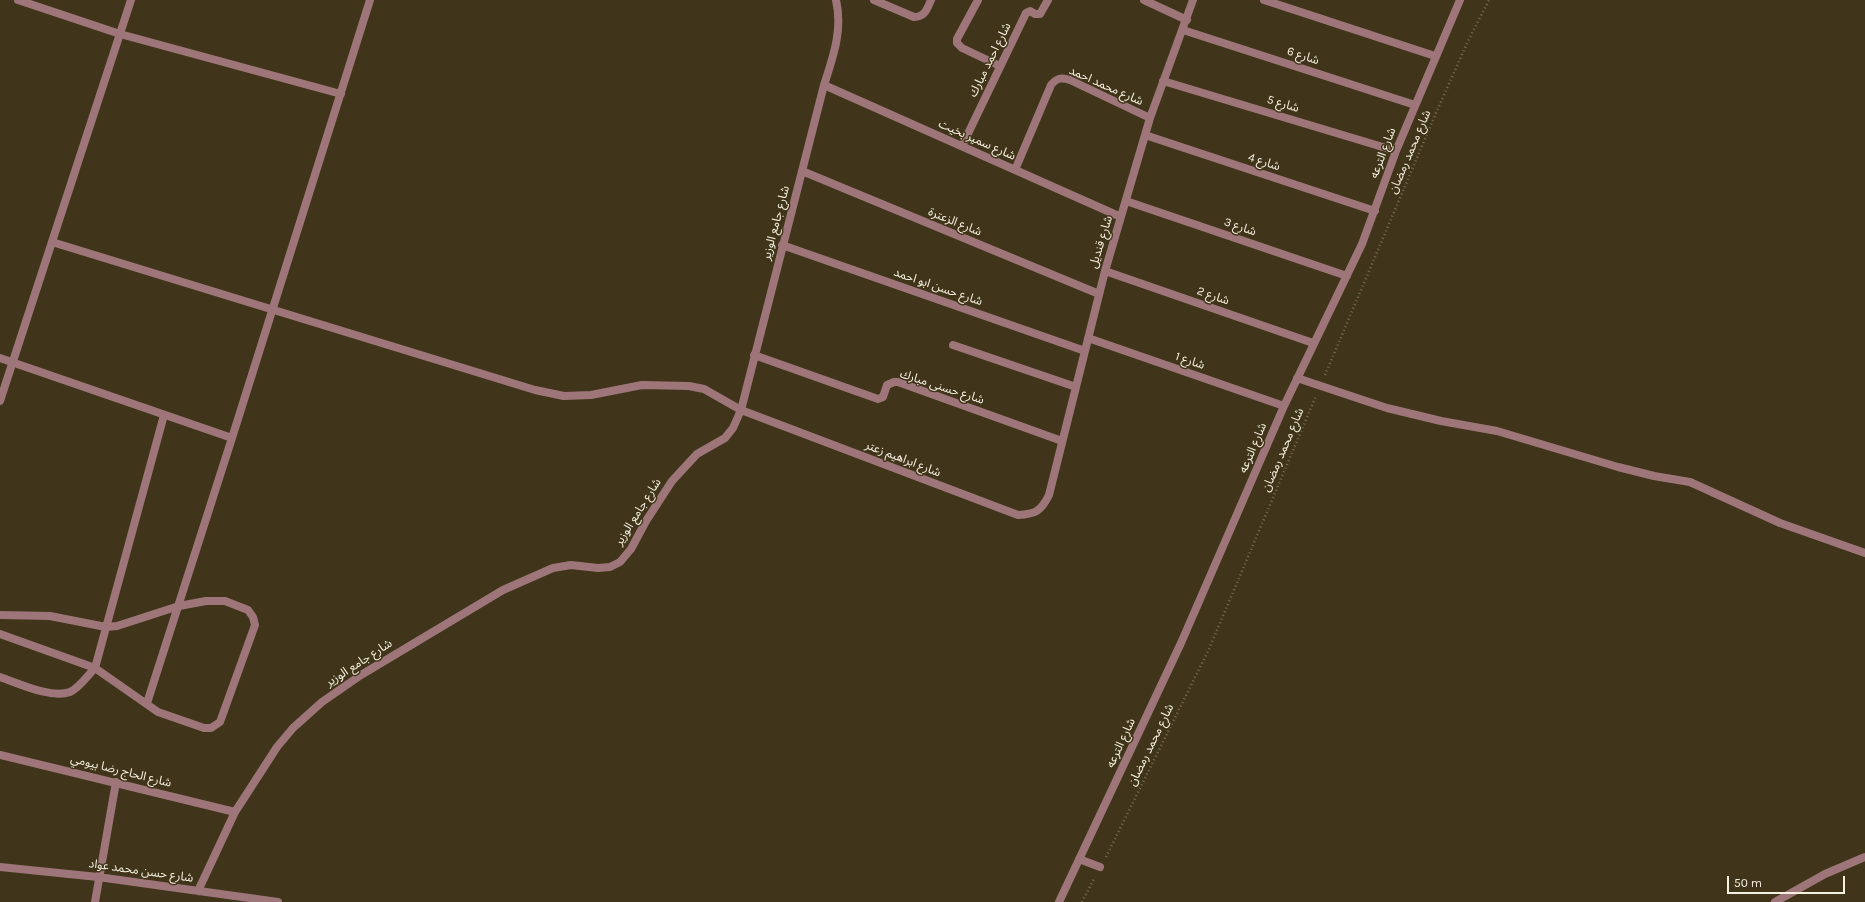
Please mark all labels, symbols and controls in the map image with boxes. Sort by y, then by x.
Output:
street label: شارع احمد مبارك [966,20,1014,100]
street label: شارع 6 [1285,44,1321,68]
street label: شارع محمد احمد [1067,63,1145,109]
street label: شارع 5 [1265,92,1301,116]
street label: شارع محمد رمضان [1386,108,1434,196]
street label: شارع سمير بخيت [936,117,1018,163]
street label: شارع الترعه [1367,126,1399,180]
street label: شارع 4 [1246,150,1282,174]
street label: شارع جامع الوزير [759,184,793,262]
street label: شارع الزعترة [926,205,984,239]
street label: شارع قنديل [1086,214,1116,270]
street label: شارع 3 [1222,215,1258,239]
street label: شارع حسن ابو احمد [892,265,984,309]
street label: شارع 2 [1195,284,1231,308]
street label: شارع 1 [1173,349,1207,373]
street label: شارع حسنى مبارك [898,367,986,407]
street label: شارع محمد رمضان [1259,406,1307,494]
street label: شارع الترعه [1236,421,1270,475]
street label: شارع ابراهيم زعتر [863,438,943,480]
street label: شارع جامع الوزير [612,476,664,548]
street label: شارع جامع الوزير [323,636,395,690]
street label: شارع محمد رمضان [1125,702,1177,788]
street label: شارع الترعه [1103,716,1139,770]
street label: شارع الحاج رضا بيومي [69,751,173,791]
street label: شارع حسن محمد عواد [88,857,194,885]
scale bar [1729,868,1847,894]
text: 50 m [1734,876,1762,890]

